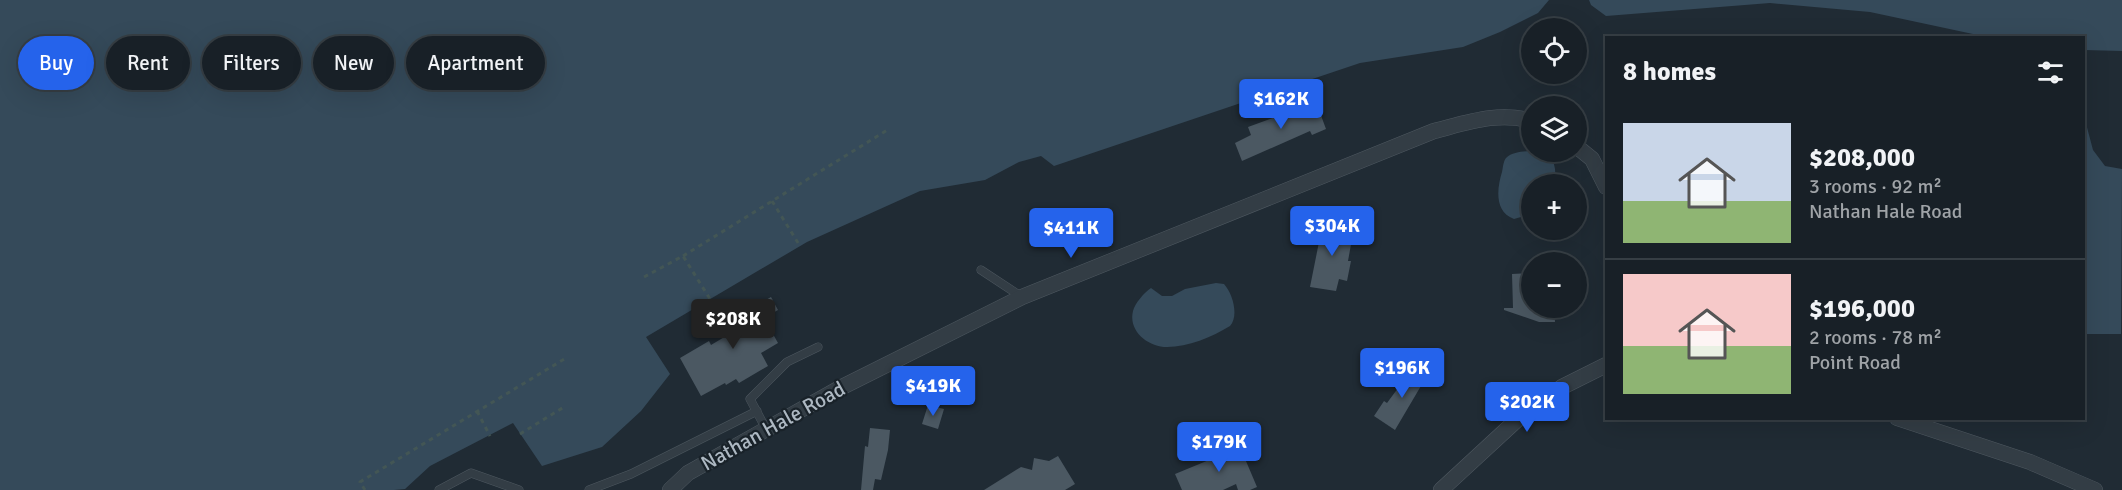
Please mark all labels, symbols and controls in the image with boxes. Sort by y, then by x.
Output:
map controls [1521,18,1587,318]
button: locate [1521,18,1587,84]
chip: Buy [18,36,94,90]
chip: Rent [106,36,190,90]
chip: Filters [202,36,301,90]
chip: New [313,36,394,90]
chip: Apartment [406,36,545,90]
text: 8 homes [1623,56,1716,88]
icon: filters [2034,56,2067,89]
pin: $162K [1239,79,1323,130]
text: $162K [1253,86,1309,111]
button: layers [1521,96,1587,162]
text: $208,000 [1809,142,1915,174]
icon: home [1671,147,1743,219]
button: + [1521,174,1587,240]
text: 3 rooms · 92 m² [1809,174,1942,199]
text: Nathan Hale Road [1809,199,1962,224]
pin: $304K [1290,206,1374,257]
pin: $411K [1029,208,1113,259]
text: $304K [1304,213,1360,238]
text: $411K [1043,215,1099,240]
button: − [1521,252,1587,318]
text: $196,000 [1809,293,1915,325]
icon: home [1671,298,1743,370]
pin: $208K [691,299,775,350]
text: $208K [705,306,761,331]
text: 2 rooms · 78 m² [1809,325,1942,350]
pin: $196K [1360,348,1444,399]
text: Point Road [1809,350,1901,375]
text: $196K [1374,355,1430,380]
pin: $419K [891,366,975,417]
text: $419K [905,373,961,398]
street label: Nathan Hale Road [696,376,850,476]
pin: $202K [1485,382,1569,433]
text: $202K [1499,389,1555,414]
pin: $179K [1177,422,1261,473]
text: $179K [1191,429,1247,454]

